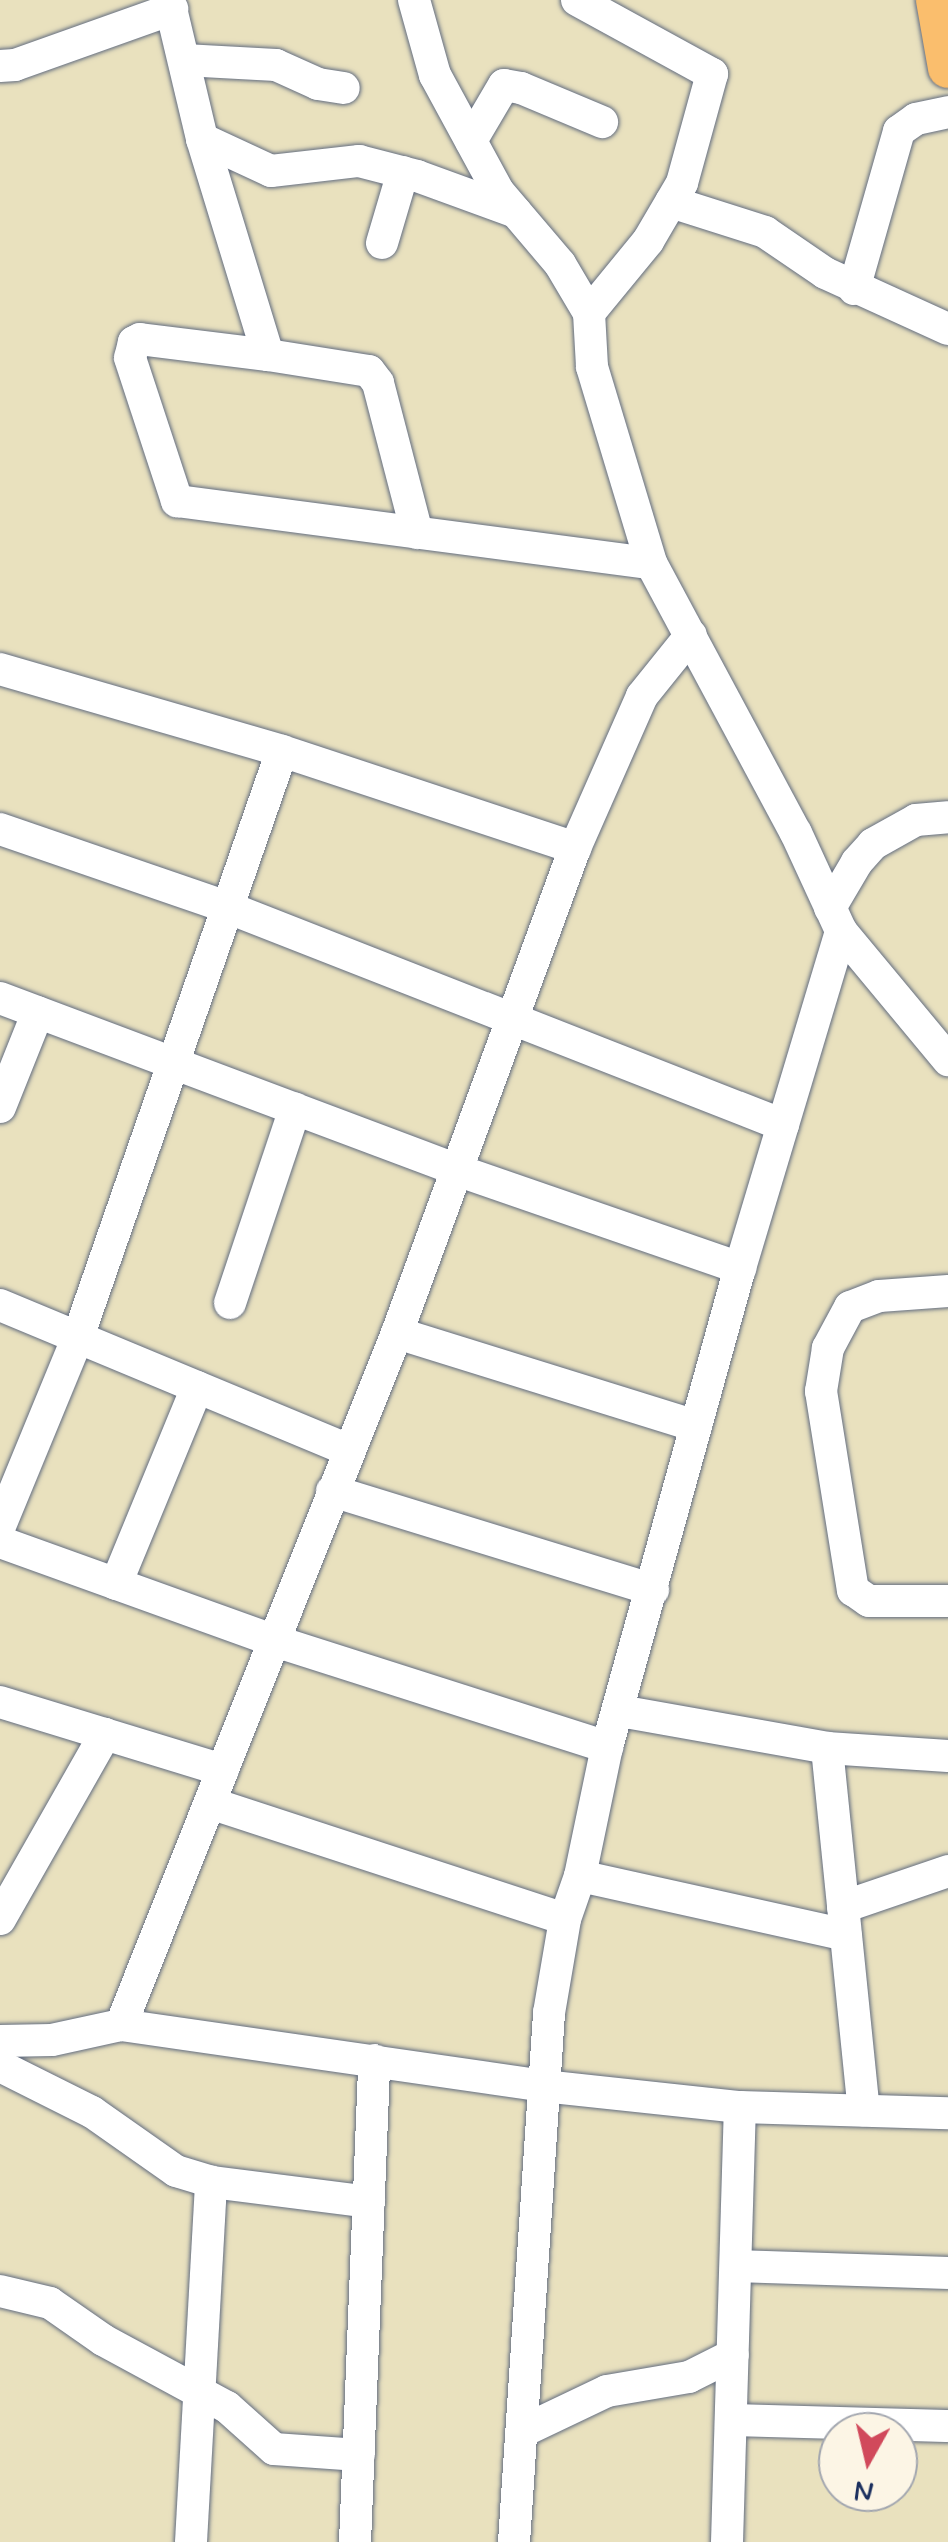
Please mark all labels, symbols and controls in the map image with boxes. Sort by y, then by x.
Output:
north arrow [818,2412,918,2512]
text: N [852,2471,876,2510]

